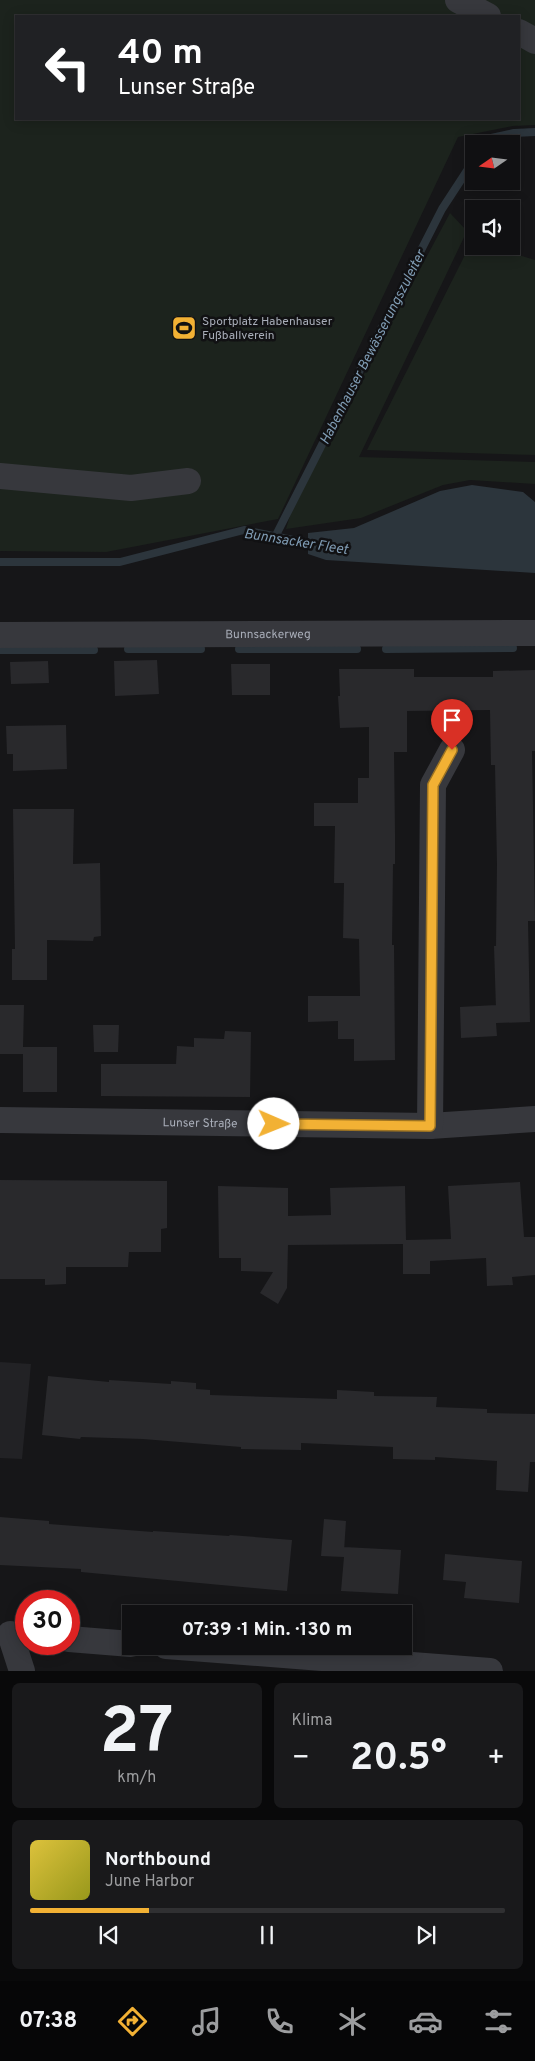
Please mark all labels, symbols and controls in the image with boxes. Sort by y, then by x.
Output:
text: 40 m [118,32,203,76]
icon: left [35,35,100,100]
text: Lunser Straße [118,75,255,102]
north arrow [465,135,520,190]
map controls [465,135,520,255]
button: sound [465,200,520,255]
water label: Habenhauser Bewässerungszuleiter [317,246,431,448]
place label: Sportplatz Habenhauser Fußballverein [202,314,333,344]
sports icon: Sportplatz Habenhauser Fußballverein [171,315,197,341]
water label: Bunnsacker Fleet [243,526,350,559]
street label: Bunnsackerweg [225,627,311,643]
pin [431,699,473,750]
icon: arrive [438,706,466,734]
position arrow [247,1097,299,1149]
street label: Lunser Straße [162,1115,238,1132]
speed limit sign: 30 [15,1590,80,1655]
text: 07:39 · 1 Min. · 130 m [182,1618,352,1642]
text: 27 [100,1694,174,1776]
text: Klima [292,1711,332,1731]
text: 20.5° [350,1735,446,1784]
text: − [292,1741,310,1777]
text: + [487,1741,505,1777]
text: km/h [117,1768,156,1788]
text: Northbound [105,1848,211,1872]
text: June Harbor [105,1872,194,1892]
icon: previous [95,1921,123,1949]
icon: pause [253,1921,281,1949]
icon: next [412,1921,440,1949]
icon: directions [115,2004,150,2039]
icon: music [189,2004,224,2039]
icon: phone [262,2004,297,2039]
icon: climate [335,2004,370,2039]
icon: car [408,2004,443,2039]
icon: filters [481,2004,516,2039]
text: 07:38 [19,2008,77,2035]

